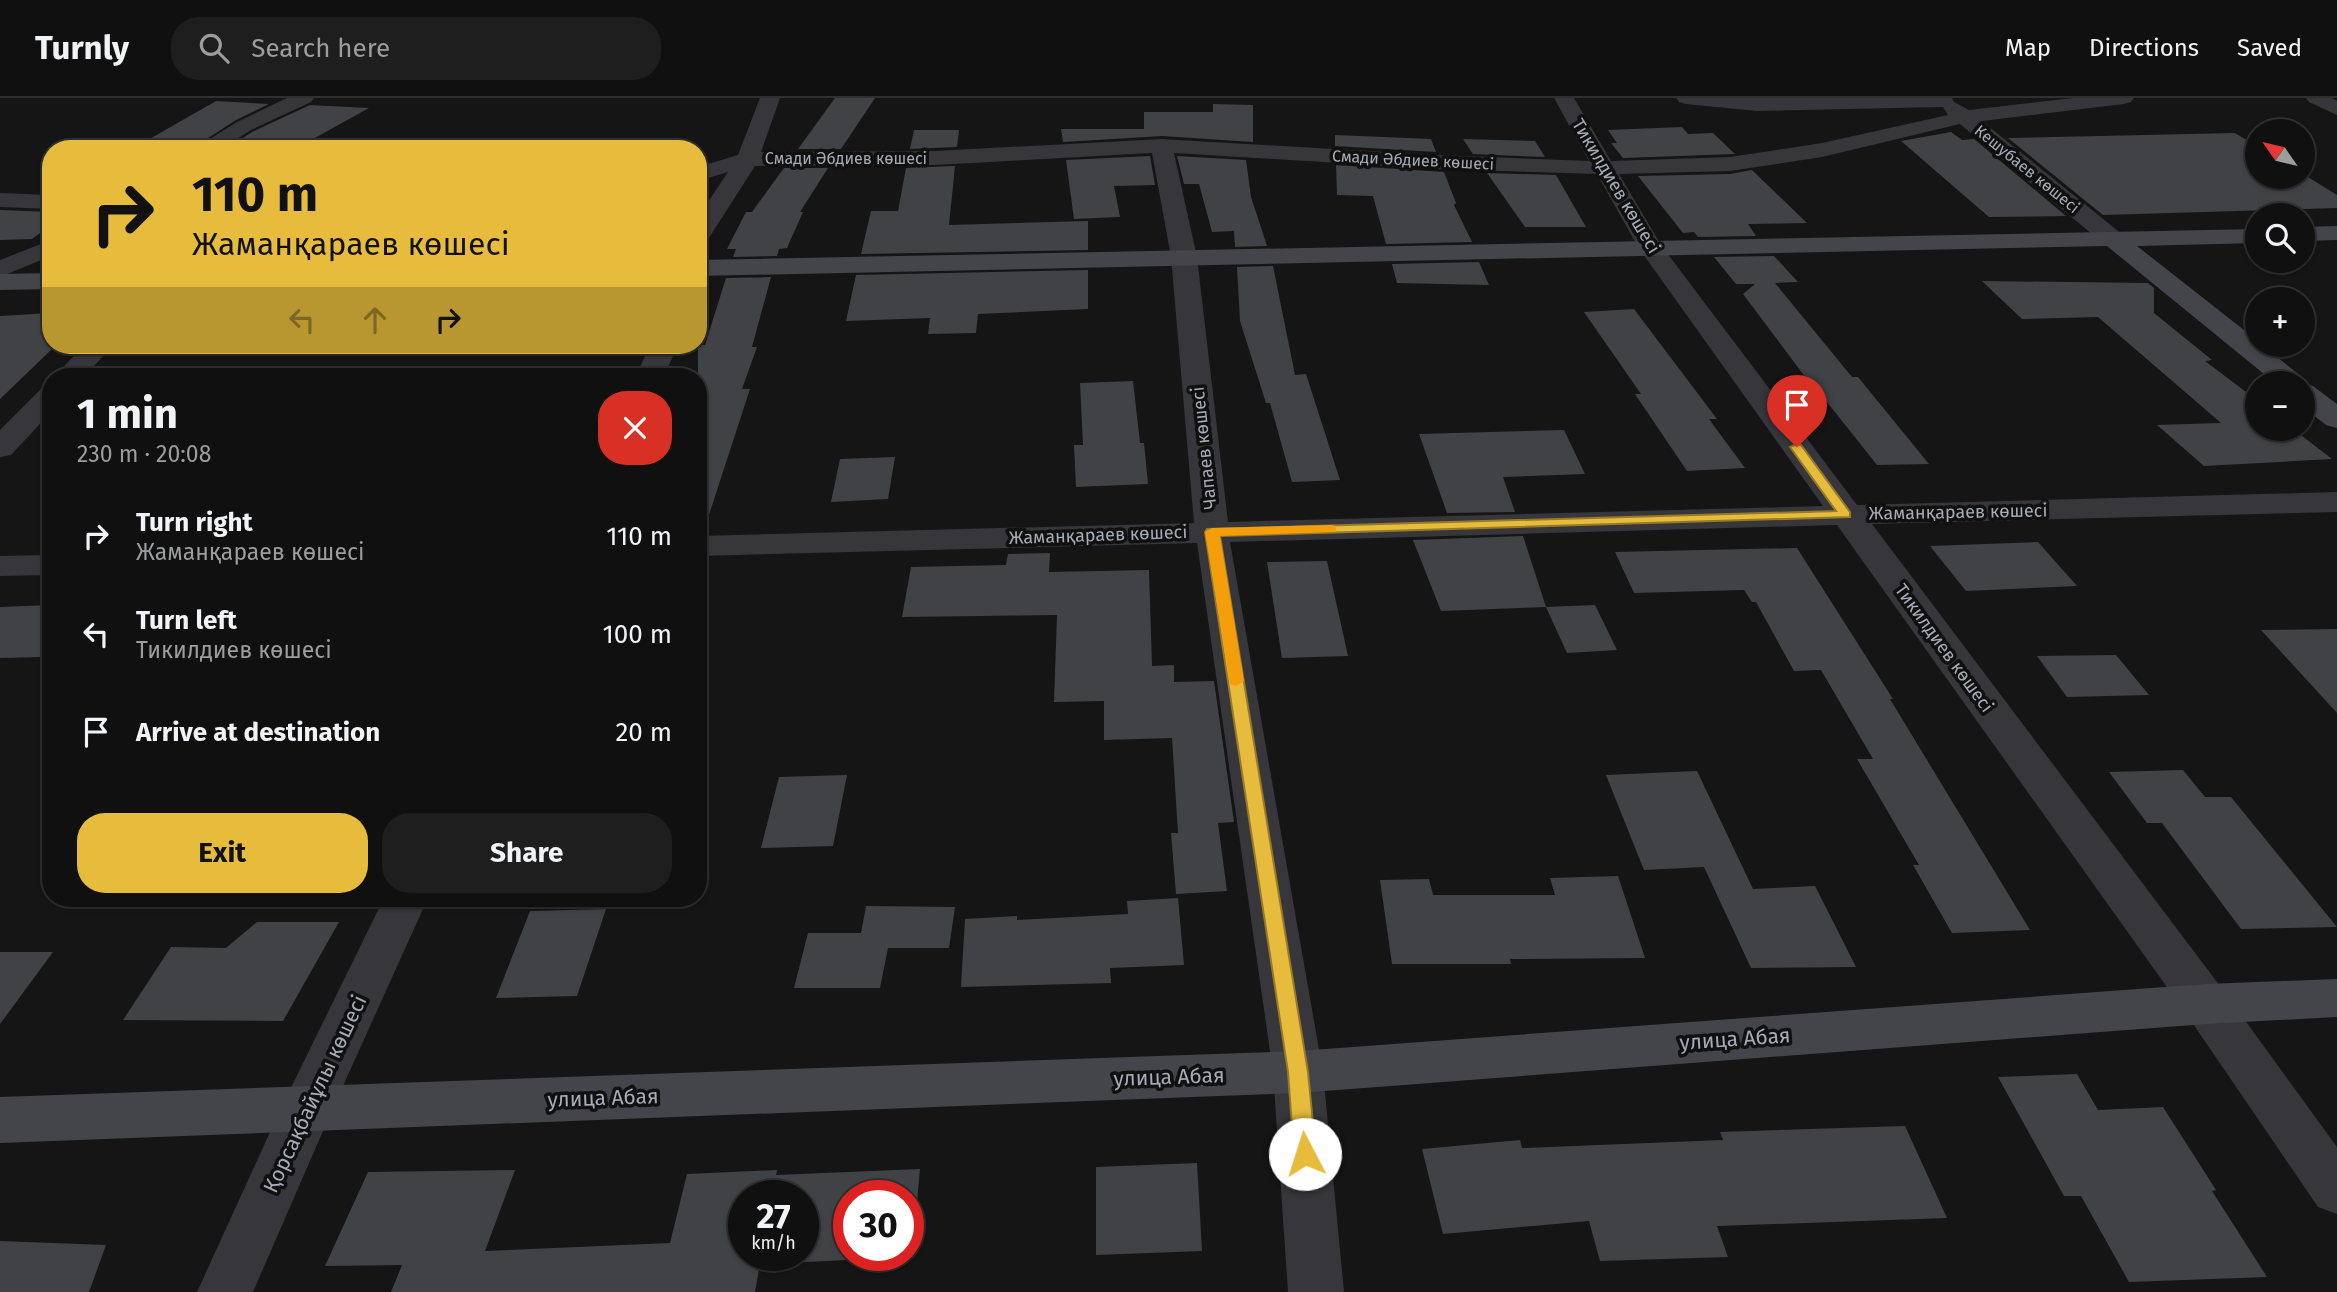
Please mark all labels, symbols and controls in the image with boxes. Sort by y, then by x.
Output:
search box [171,17,661,80]
text: Turnly [35,28,129,68]
icon: search [195,29,233,67]
text: Search here [251,33,390,64]
text: Map [2005,34,2051,62]
text: Directions [2089,34,2199,62]
text: Saved [2237,34,2302,62]
street label: Тикилдиев көшесі [1567,115,1665,257]
north arrow [2245,119,2315,189]
map controls [2245,119,2315,441]
street label: Кешубаев көшесі [1971,121,2083,217]
street label: Смади Әбдиев көшесі [1331,146,1495,174]
street label: Смади Әбдиев көшесі [765,149,927,168]
text: 110 m [192,165,318,224]
icon: right [77,168,168,259]
button: search [2245,203,2315,273]
text: Жаманқараев көшесі [192,225,510,263]
button: + [2245,287,2315,357]
icon: left [283,301,321,339]
icon: ahead [356,301,394,339]
icon: right [429,301,467,339]
button: − [2245,371,2315,441]
pin [1767,375,1827,447]
street label: Чапаев көшесі [1187,385,1221,511]
icon: arrive [1778,386,1816,424]
text: 1 min [77,389,178,439]
button: close [598,391,672,465]
text: 230 m · 20:08 [77,440,211,468]
street label: Жаманқараев көшесі [1868,499,2048,525]
text: Turn right [136,507,253,538]
icon: right [77,517,115,555]
text: 110 m [606,521,672,552]
street label: Жаманқараев көшесі [1008,521,1188,549]
text: Жаманқараев көшесі [136,538,364,566]
street label: Тикилдиев көшесі [1890,580,1998,716]
text: Turn left [136,605,237,636]
icon: left [77,615,115,653]
text: 100 m [603,619,672,650]
text: Тикилдиев көшесі [136,636,332,664]
icon: arrive [77,713,115,751]
text: Arrive at destination [136,717,380,748]
text: 20 m [615,717,672,748]
button: Exit [77,813,368,893]
button: Share [382,813,672,893]
street label: Қорсақбайұлы көшесі [258,991,372,1197]
street label: улица Абая [1679,1022,1791,1056]
street label: улица Абая [1113,1062,1225,1092]
street label: улица Абая [547,1083,659,1113]
position arrow [1268,1117,1342,1191]
speed limit sign: 30 [833,1180,924,1271]
text: 27 [756,1195,791,1237]
text: km/h [751,1232,796,1254]

